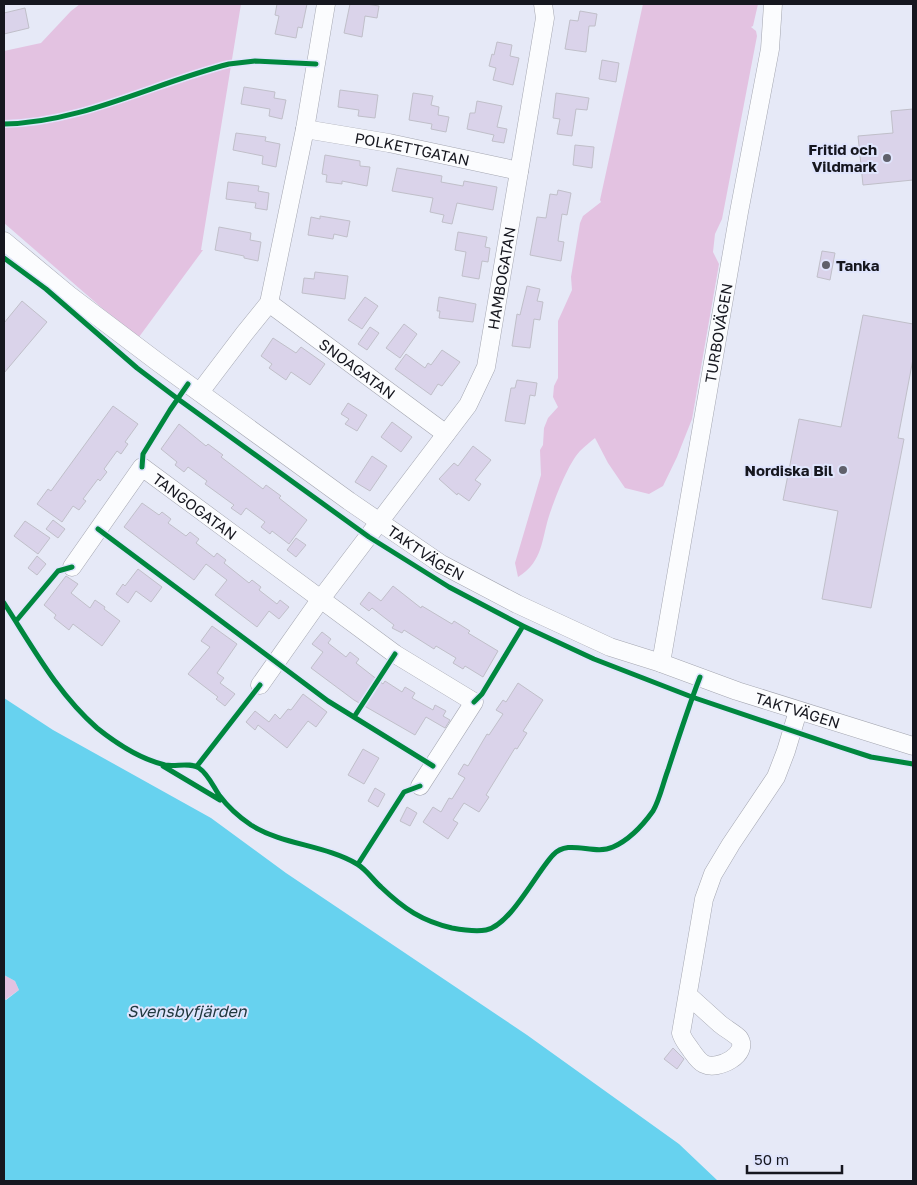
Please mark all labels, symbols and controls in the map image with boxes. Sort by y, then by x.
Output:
street label: POLKETTGATAN [353,128,471,169]
place label: Fritid och Vildmark [808,140,877,175]
marker: Fritid och Vildmark [881,152,893,164]
street label: HAMBOGATAN [483,225,519,331]
place label: Tanka [836,256,880,274]
marker: Tanka [820,259,832,271]
street label: TURBOVÄGEN [701,282,736,384]
street label: SNOAGATAN [316,334,399,403]
place label: Nordiska Bil [745,461,833,479]
marker: Nordiska Bil [837,464,849,476]
street label: TANGOGATAN [149,469,241,543]
street label: TAKTVÄGEN [384,521,468,584]
street label: TAKTVÄGEN [753,688,842,732]
water label: Svensbyfjärden [127,1001,248,1021]
scale bar [747,1142,842,1174]
text: 50 m [754,1150,789,1168]

